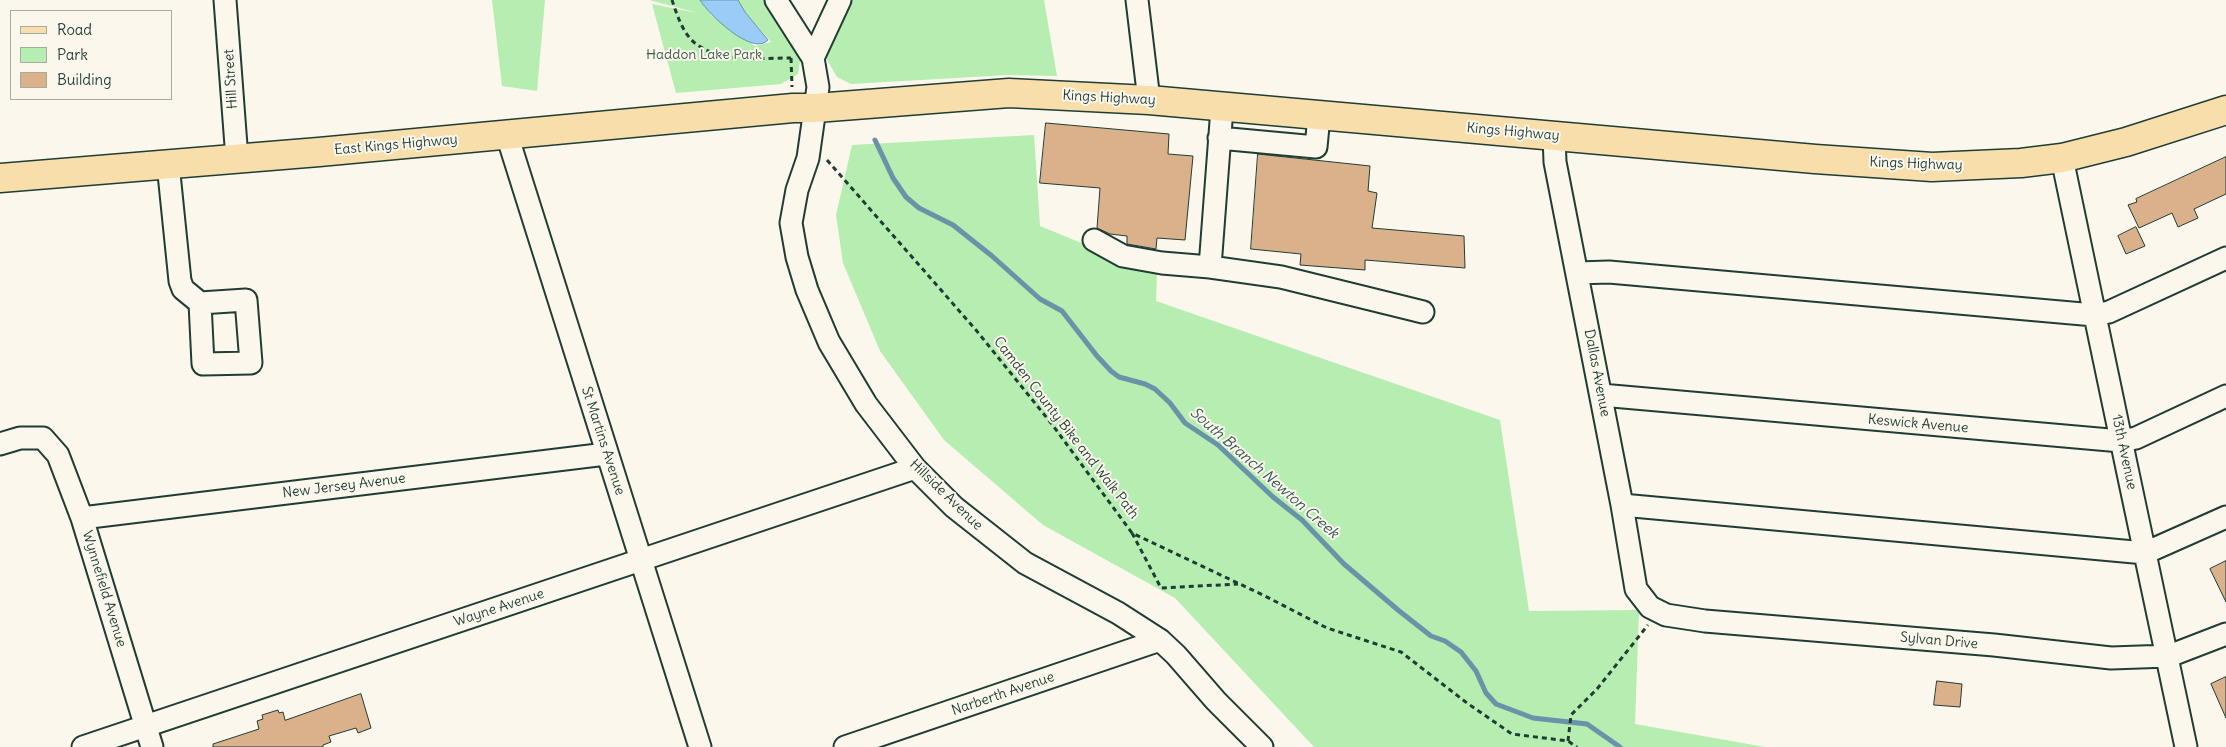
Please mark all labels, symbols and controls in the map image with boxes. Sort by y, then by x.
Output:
legend [10,10,172,100]
text: Road [57,20,92,39]
text: Park [57,45,88,64]
park label: Haddon Lake Park [646,47,762,63]
street label: Hill Street [221,48,241,110]
text: Building [57,70,112,89]
street label: Kings Highway [1062,87,1156,109]
street label: Kings Highway [1466,120,1560,144]
street label: East Kings Highway [334,131,458,159]
street label: Kings Highway [1869,154,1963,174]
street label: Dallas Avenue [1580,328,1614,418]
street label: Camden County Bike and Walk Path [990,334,1142,522]
street label: St Martins Avenue [578,385,628,497]
water label: South Branch Newton Creek [1186,404,1342,542]
street label: Keswick Avenue [1867,411,1969,437]
street label: 13th Avenue [2108,413,2140,491]
street label: Hillside Avenue [906,456,986,534]
street label: New Jersey Avenue [281,470,407,502]
street label: Wynnefield Avenue [78,529,130,649]
street label: Wayne Avenue [452,585,546,631]
street label: Sylvan Drive [1899,629,1979,653]
street label: Narberth Avenue [950,669,1056,719]

